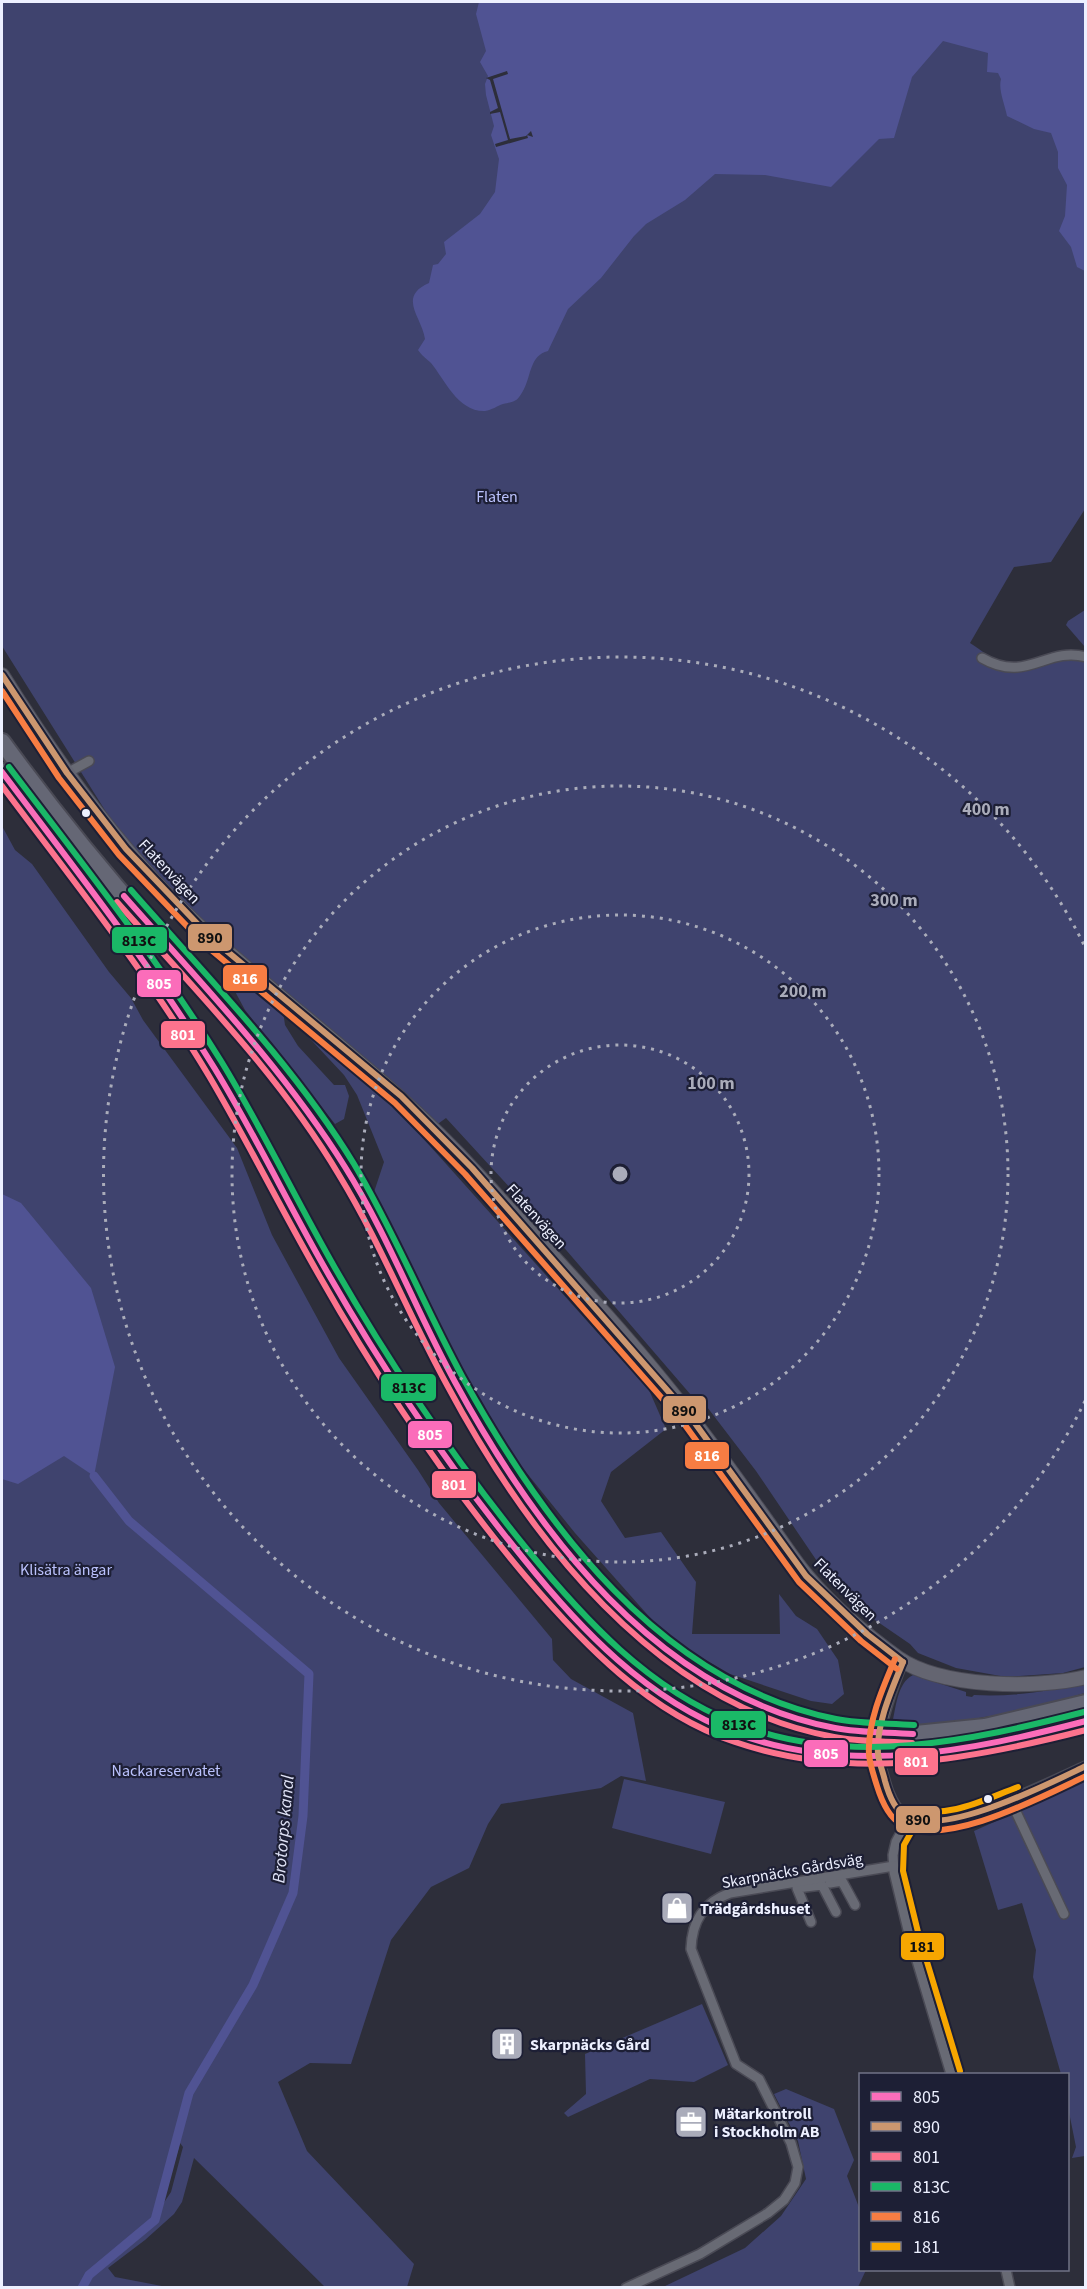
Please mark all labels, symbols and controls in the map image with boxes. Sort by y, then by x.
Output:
park label: Flaten [476,486,518,508]
text: 400 m [962,797,1010,822]
unlabelled marker [80,807,92,819]
street label: Flatenvägen [133,834,205,909]
text: 300 m [870,888,918,913]
line badge: 890 [187,923,233,952]
line badge: 813C [111,926,168,954]
text: 890 [197,927,223,949]
text: 813C [122,930,156,952]
line badge: 816 [222,964,268,992]
text: 816 [232,968,258,990]
line badge: 805 [136,969,182,998]
text: 805 [146,973,172,995]
text: 200 m [779,979,827,1004]
line badge: 801 [160,1020,206,1049]
text: 801 [170,1024,196,1046]
text: 100 m [687,1071,735,1096]
centre of rings [610,1164,630,1184]
street label: Flatenvägen [501,1179,572,1254]
line badge: 813C [380,1373,437,1402]
text: 813C [392,1377,426,1399]
line badge: 890 [662,1395,707,1424]
text: 890 [671,1400,697,1422]
line badge: 805 [407,1420,453,1449]
text: 805 [417,1424,443,1446]
line badge: 816 [684,1441,730,1470]
text: 816 [694,1445,720,1467]
line badge: 801 [431,1470,477,1499]
text: 801 [441,1474,467,1496]
street label: Flatenvägen [809,1553,882,1626]
park label: Klisätra ängar [20,1559,112,1581]
line badge: 813C [710,1710,767,1739]
text: 813C [722,1714,756,1736]
line badge: 805 [803,1739,849,1768]
text: 805 [813,1743,839,1765]
line badge: 801 [894,1747,939,1776]
text: 801 [903,1751,929,1773]
park label: Nackareservatet [112,1760,221,1782]
water label: Brotorps kanal [266,1773,301,1884]
unlabelled marker [982,1793,994,1805]
line badge: 890 [895,1805,941,1834]
text: 890 [905,1809,931,1831]
street label: Skarpnäcks Gårdsväg [720,1848,864,1894]
shop icon: Trädgårdshuset [659,1890,695,1926]
place label: Trädgårdshuset [700,1898,810,1920]
line badge: 181 [900,1932,945,1961]
text: 181 [909,1936,935,1958]
building icon: Skarpnäcks Gård [489,2026,525,2062]
place label: Skarpnäcks Gård [530,2034,650,2056]
legend [859,2073,1069,2271]
text: 805 [913,2085,940,2110]
place label: Mätarkontroll i Stockholm AB [714,2103,820,2143]
office icon: Mätarkontroll i Stockholm AB [673,2104,709,2140]
text: 890 [913,2115,940,2140]
text: 801 [913,2145,940,2170]
text: 813C [913,2175,950,2200]
text: 816 [913,2205,940,2230]
text: 181 [913,2235,940,2260]

